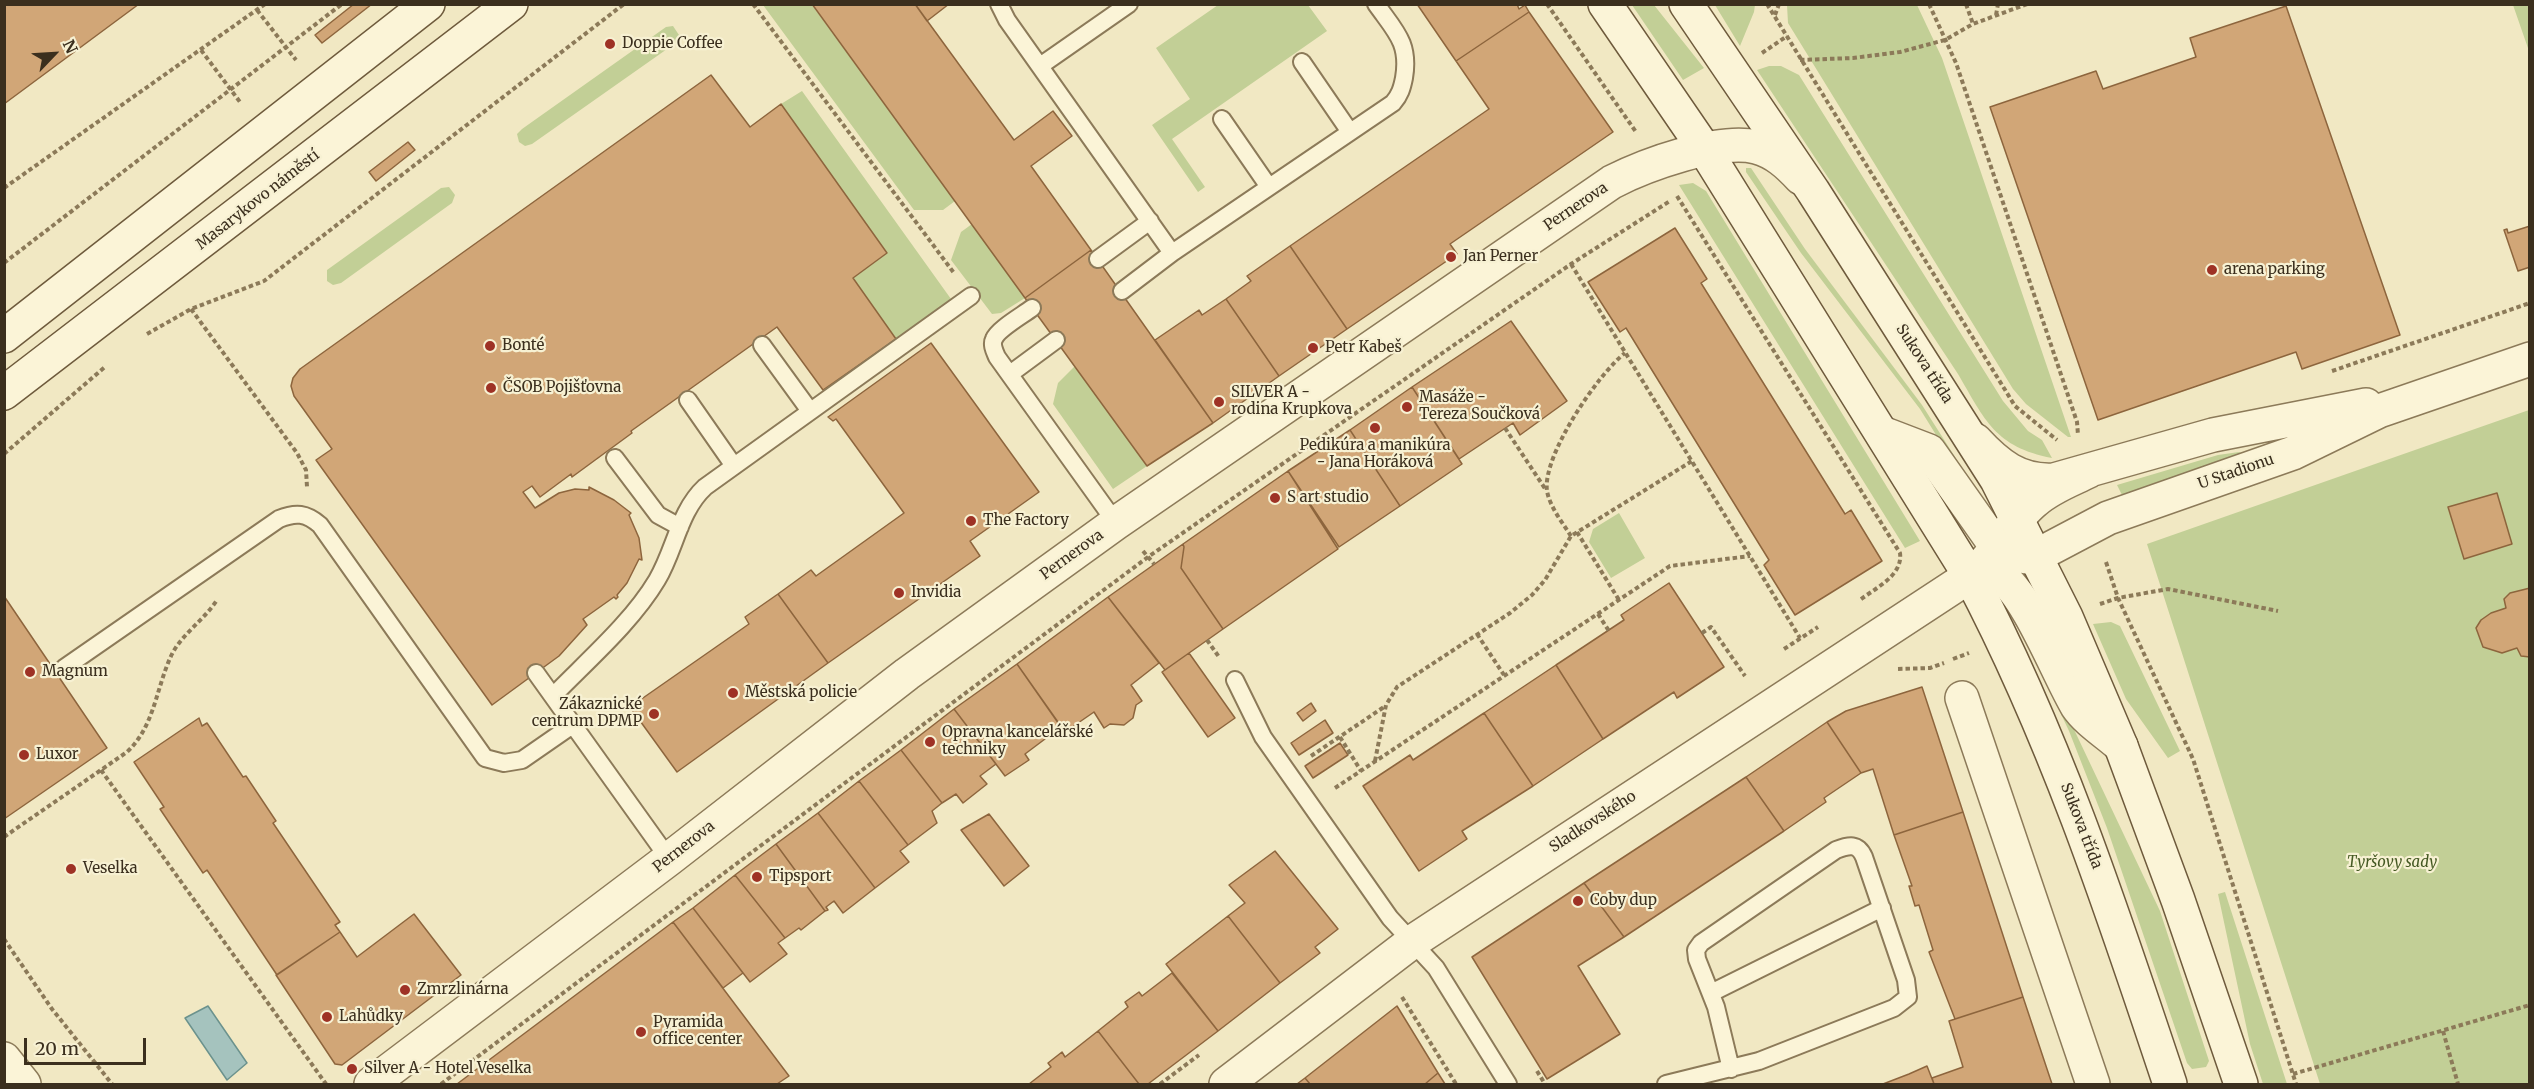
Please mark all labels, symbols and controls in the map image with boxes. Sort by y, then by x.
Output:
north arrow [24,24,84,84]
place label: Doppie Coffee [622,35,723,53]
text: N [59,36,82,56]
marker: Doppie Coffee [603,37,617,51]
street label: Masarykovo náměstí [193,146,323,254]
street label: Pernerova [1541,179,1611,235]
place label: Jan Perner [1463,248,1538,266]
marker: Jan Perner [1444,250,1458,264]
place label: arena parking [2224,261,2325,279]
marker: arena parking [2205,263,2219,277]
street label: Sukova třída [1892,321,1956,407]
place label: Bonté [502,337,544,355]
marker: Bonté [483,339,497,353]
place label: Petr Kabeš [1325,339,1402,357]
marker: Petr Kabeš [1306,341,1320,355]
place label: ČSOB Pojišťovna [503,379,621,397]
marker: ČSOB Pojišťovna [484,381,498,395]
place label: SILVER A - rodina Krupkova [1231,384,1352,419]
place label: Masáže - Tereza Součková [1419,389,1540,424]
marker: SILVER A - rodina Krupkova [1212,395,1226,409]
marker: Masáže - Tereza Součková [1400,400,1414,414]
marker: Pedikúra a manikúra - Jana Horáková [1368,421,1382,435]
place label: Pedikúra a manikúra - Jana Horáková [1299,437,1451,472]
street label: U Stadionu [2196,451,2276,493]
place label: S art studio [1287,489,1369,507]
marker: S art studio [1268,491,1282,505]
place label: The Factory [983,512,1069,530]
marker: The Factory [964,514,978,528]
street label: Pernerova [1037,526,1107,584]
place label: Invidia [911,584,961,602]
marker: Invidia [892,586,906,600]
place label: Magnum [42,663,108,681]
marker: Magnum [23,665,37,679]
place label: Městská policie [745,684,857,702]
marker: Městská policie [726,686,740,700]
place label: Zákaznické centrum DPMP [532,696,642,731]
marker: Zákaznické centrum DPMP [647,707,661,721]
place label: Opravna kancelářské techniky [942,724,1093,759]
marker: Opravna kancelářské techniky [923,735,937,749]
place label: Luxor [36,746,79,764]
marker: Luxor [17,748,31,762]
street label: Sukova třída [2056,780,2106,872]
street label: Sladkovského [1546,787,1640,857]
street label: Pernerova [650,817,718,877]
park label: Tyršovy sady [2347,854,2437,872]
place label: Veselka [83,860,137,878]
marker: Veselka [64,862,78,876]
place label: Tipsport [769,868,832,886]
marker: Tipsport [750,870,764,884]
place label: Coby dup [1590,892,1657,910]
marker: Coby dup [1571,894,1585,908]
place label: Zmrzlinárna [417,981,508,999]
marker: Zmrzlinárna [398,983,412,997]
place label: Lahůdky [339,1008,403,1026]
marker: Lahůdky [320,1010,334,1024]
place label: Pyramida office center [653,1014,742,1049]
marker: Pyramida office center [634,1025,648,1039]
scale bar [27,1026,148,1064]
text: 20 m [35,1037,79,1060]
place label: Silver A - Hotel Veselka [364,1060,531,1078]
marker: Silver A - Hotel Veselka [345,1062,359,1076]

